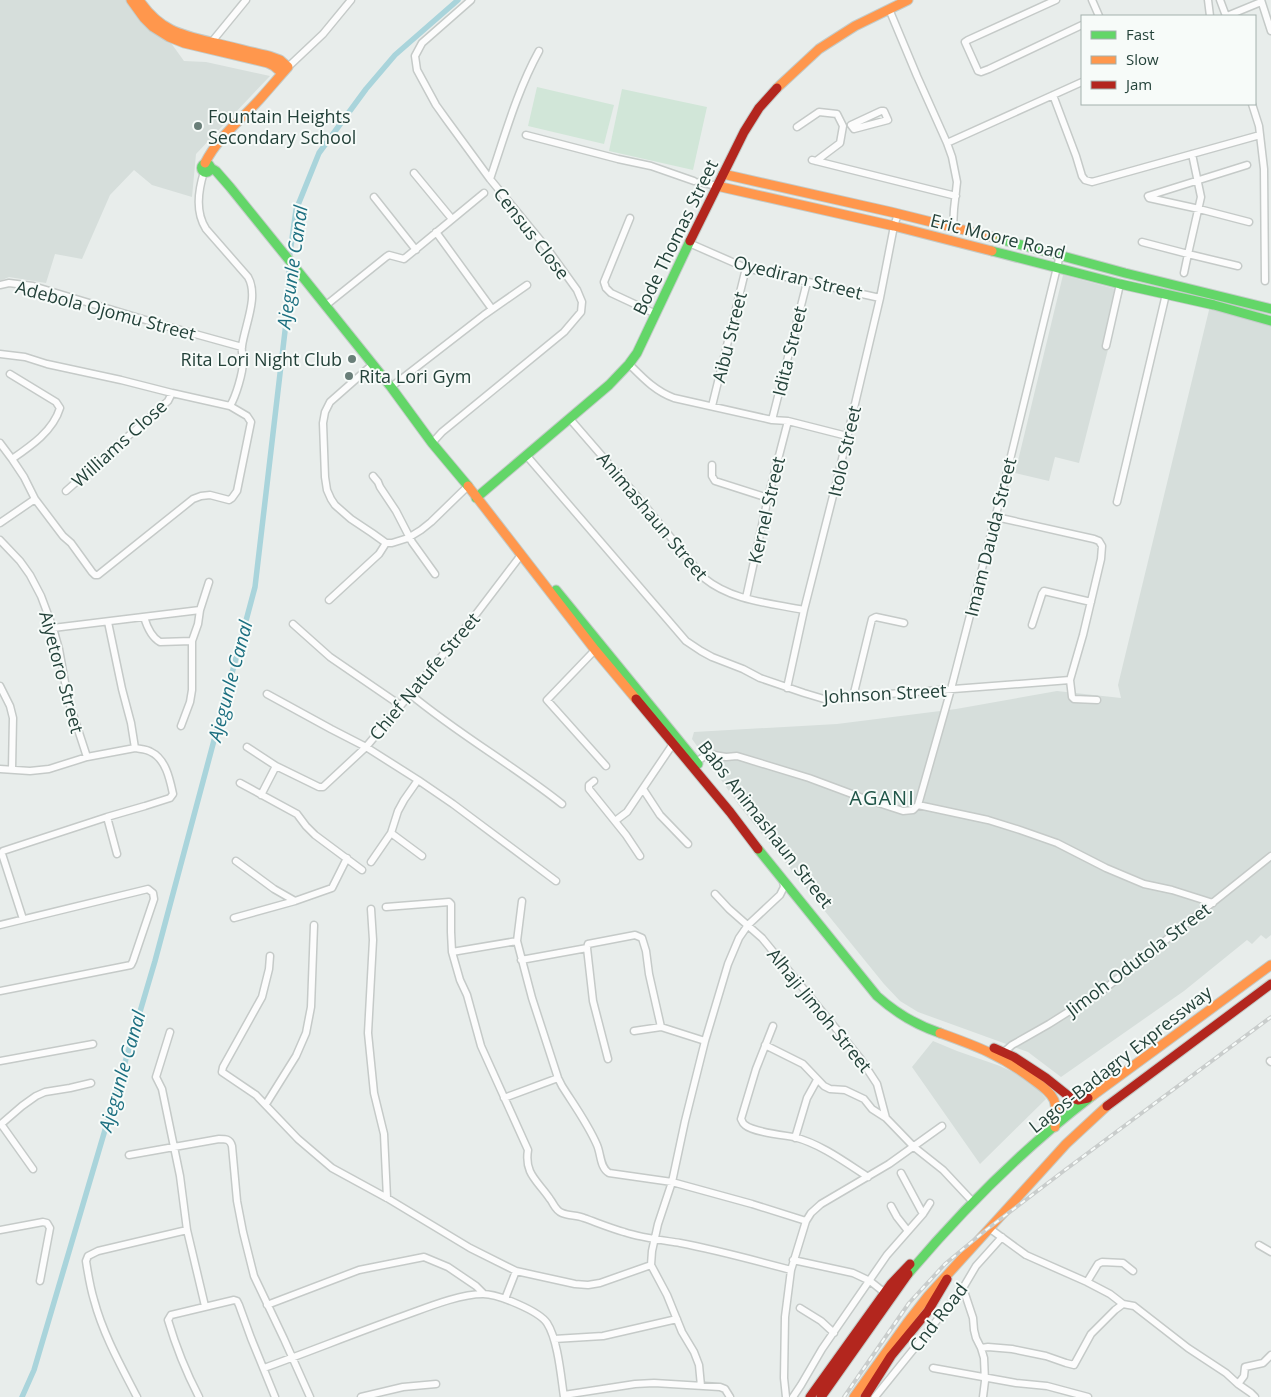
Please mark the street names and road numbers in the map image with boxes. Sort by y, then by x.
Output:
street label: Bode Thomas Street [627,155,723,319]
street label: Census Close [488,182,576,284]
street label: Eric Moore Road [928,208,1068,264]
street label: Oyediran Street [731,249,865,305]
street label: Adebola Ojomu Street [13,274,199,346]
street label: Aibu Street [706,289,752,385]
street label: Idita Street [766,303,812,399]
street label: Williams Close [66,394,172,492]
street label: Itolo Street [822,403,866,499]
street label: Animashaun Street [592,447,714,585]
street label: Kernel Street [742,454,790,566]
street label: Imam Dauda Street [959,455,1021,619]
street label: Chief Natufe Street [363,607,485,745]
street label: Aiyetoro Street [34,608,90,736]
street label: Johnson Street [821,678,947,708]
street label: Babs Animashaun Street [693,735,839,913]
street label: Jimoh Odutola Street [1059,897,1215,1023]
street label: Alhaji Jimoh Street [762,943,878,1077]
street label: Lagos-Badagry Expressway [1024,979,1217,1138]
street label: Cnd Road [904,1278,972,1356]

